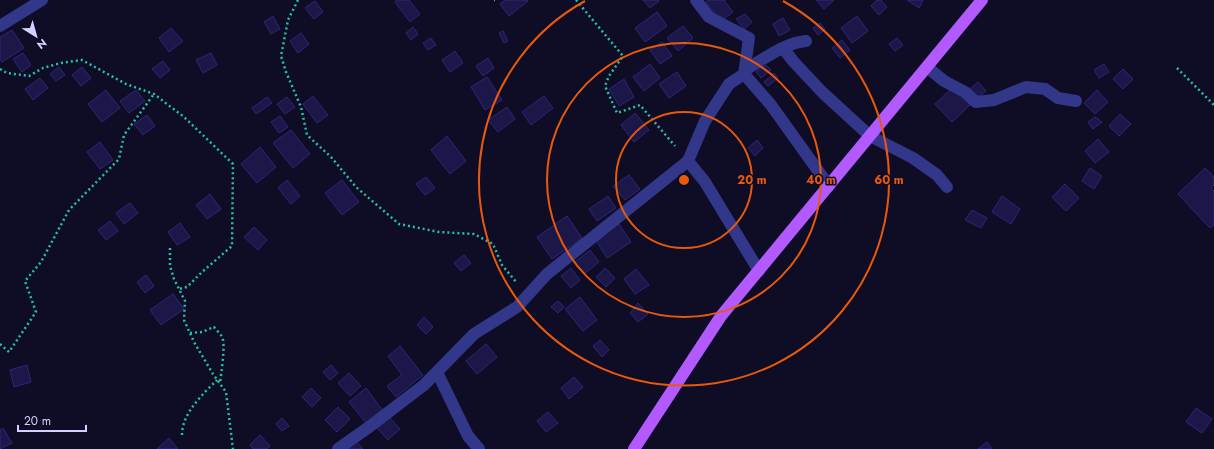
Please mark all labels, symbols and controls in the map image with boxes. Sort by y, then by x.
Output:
north arrow [16,16,56,56]
text: N [34,35,50,53]
text: 20 m [737,171,767,189]
text: 40 m [806,171,836,189]
text: 60 m [874,171,904,189]
centre of rings [677,173,691,187]
scale bar [18,407,86,433]
text: 20 m [24,412,51,430]

